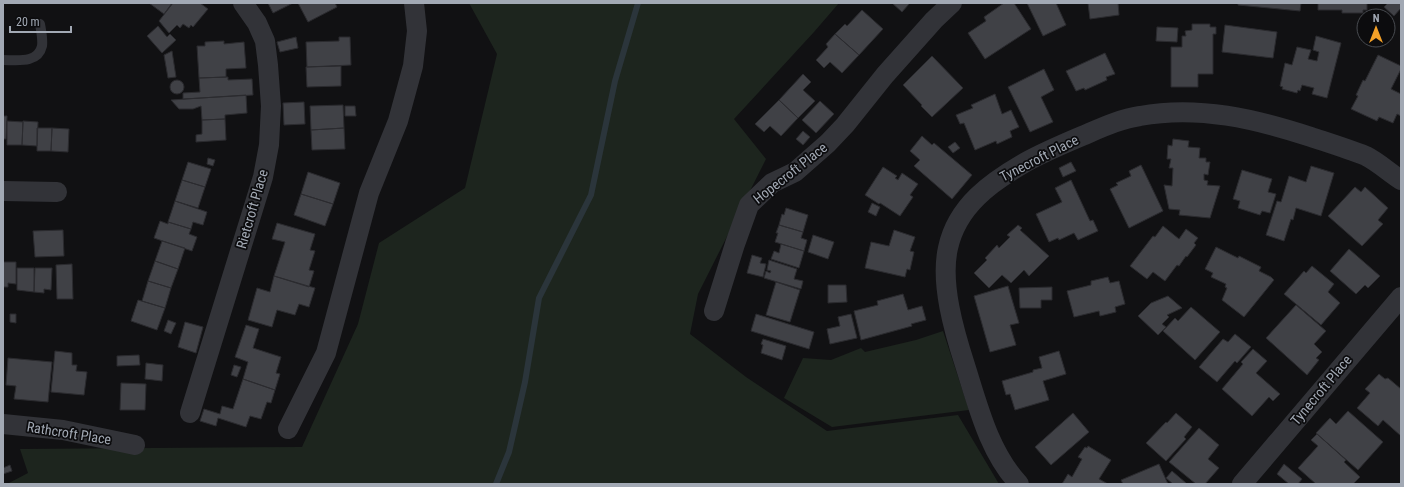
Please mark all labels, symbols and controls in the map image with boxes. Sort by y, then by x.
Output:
scale bar [10,8,71,34]
north arrow [1356,8,1396,48]
text: N [1373,12,1380,25]
text: 20 m [16,15,40,29]
street label: Tynecroft Place [997,131,1081,185]
street label: Hopecroft Place [750,139,830,207]
street label: Rietcroft Place [233,167,271,250]
street label: Tynecroft Place [1287,352,1355,428]
street label: Rathcroft Place [26,418,113,448]

